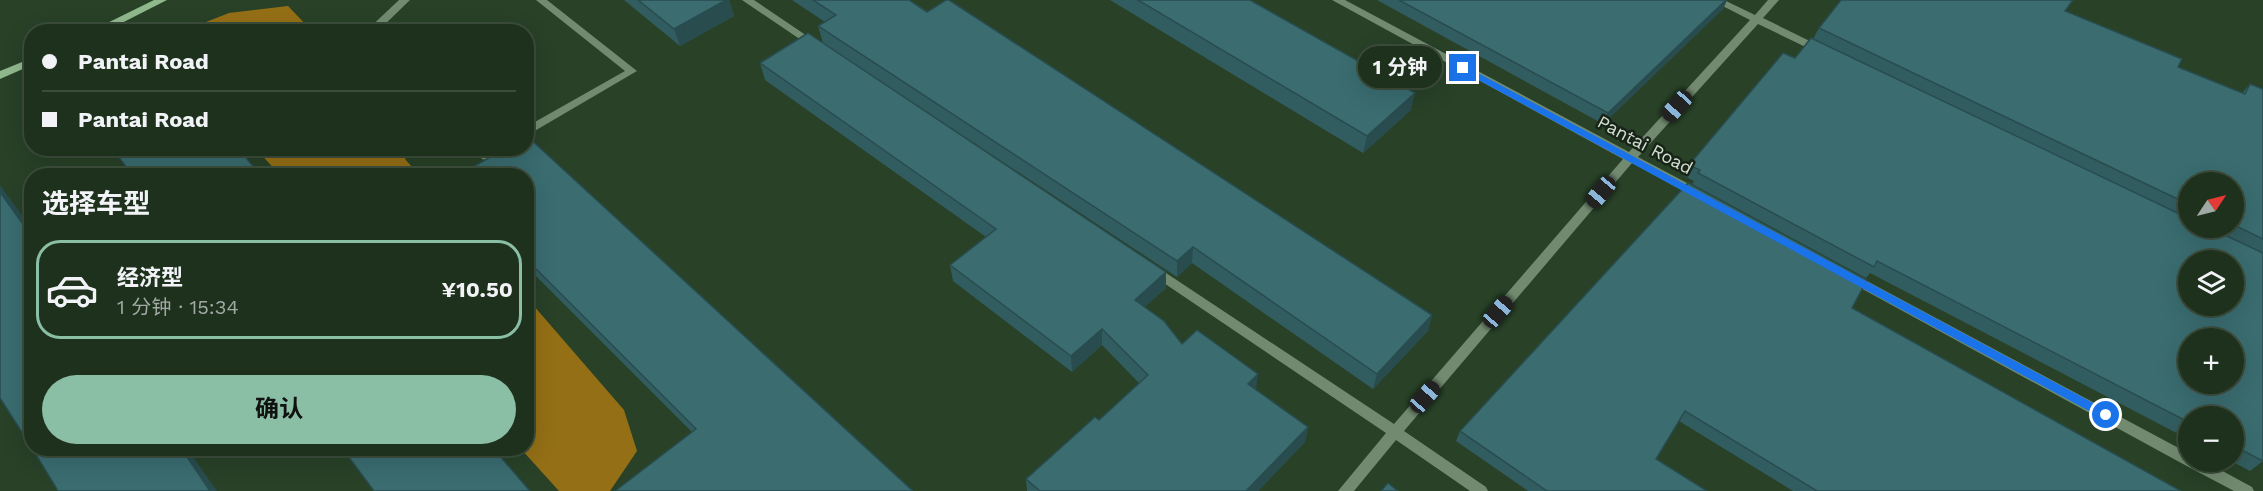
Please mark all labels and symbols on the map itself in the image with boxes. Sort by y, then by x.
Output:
callout: 1 分钟 [1358,47,1442,89]
route end [1449,54,1476,81]
car [1658,87,1696,125]
street label: Pantai Road [1594,111,1696,178]
car [1583,172,1619,212]
north arrow [2178,172,2244,238]
car [1479,293,1517,331]
car [1406,378,1444,416]
route start [2092,401,2119,428]

